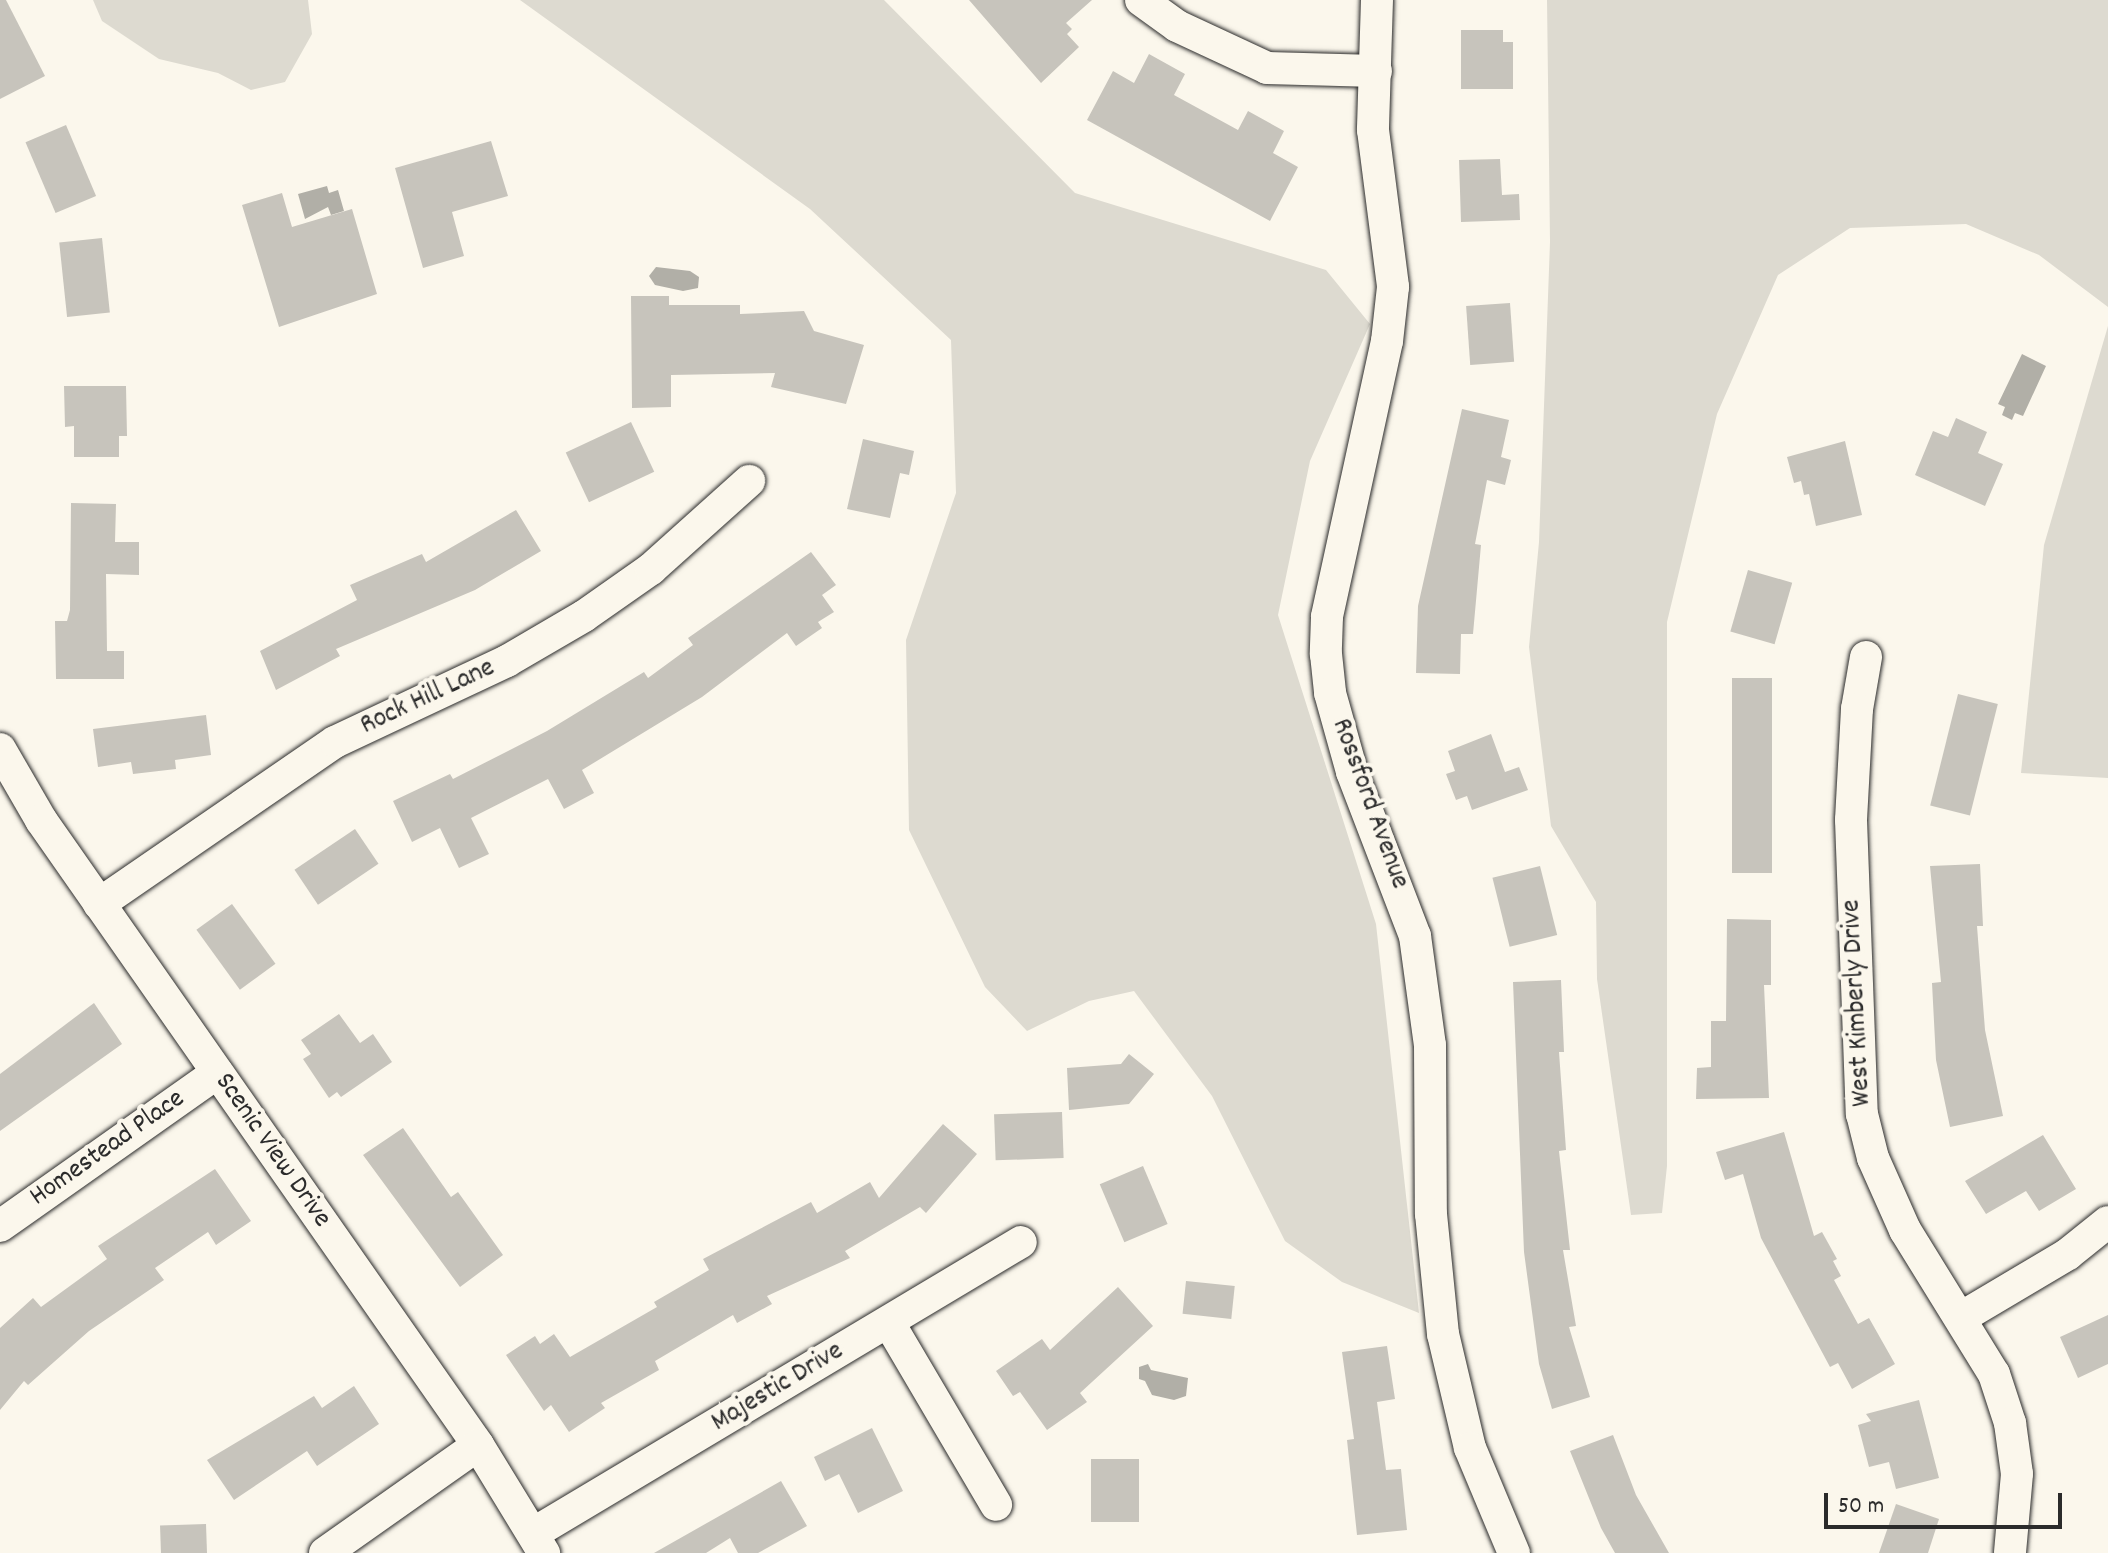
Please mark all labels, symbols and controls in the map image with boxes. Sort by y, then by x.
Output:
street label: Rock Hill Lane [356,652,500,744]
street label: Rossford Avenue [1323,714,1415,894]
street label: West Kimberly Drive [1836,899,1880,1107]
street label: Scenic View Drive [206,1067,338,1235]
street label: Homestead Place [24,1083,192,1215]
street label: Majestic Drive [706,1335,850,1441]
scale bar [1828,1477,2066,1527]
text: 50 m [1838,1490,1884,1524]

